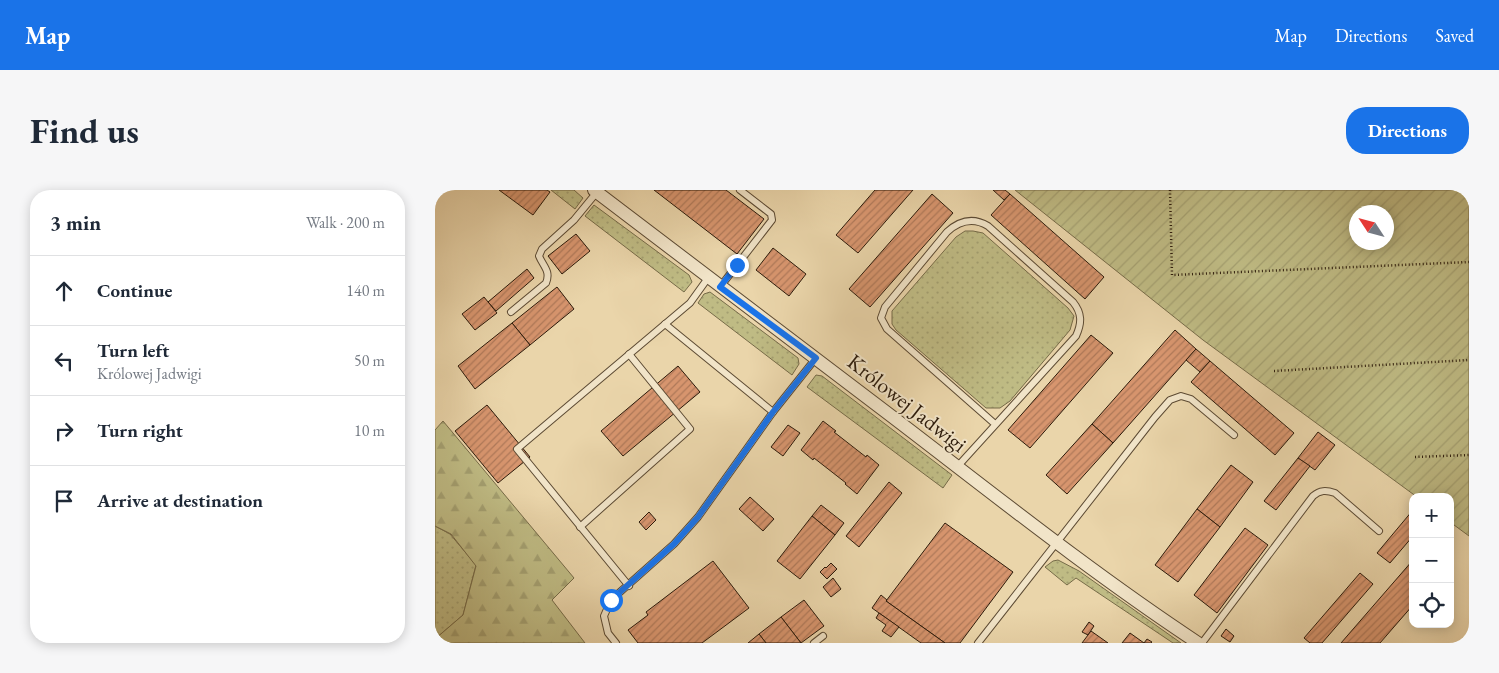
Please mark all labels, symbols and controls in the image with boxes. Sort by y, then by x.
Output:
text: Map [25,20,70,51]
text: Map [1275,24,1307,47]
text: Directions [1335,24,1407,47]
text: Saved [1435,24,1474,47]
button: Directions [1346,107,1469,154]
text: Find us [30,108,139,153]
north arrow [1349,205,1394,250]
text: 3 min [50,209,101,236]
text: Walk · 200 m [306,212,385,233]
route end [726,254,749,277]
icon: ahead [50,277,78,305]
text: Continue [97,278,172,303]
text: 140 m [346,280,385,301]
text: Turn left [97,338,169,363]
icon: left [50,347,78,375]
street label: Królowej Jadwigi [841,347,973,459]
text: 50 m [354,350,385,371]
text: Królowej Jadwigi [97,363,202,384]
icon: right [50,417,78,445]
text: Turn right [97,418,183,443]
text: 10 m [354,420,385,441]
icon: arrive [50,487,78,515]
text: Arrive at destination [97,488,263,513]
map controls [1409,493,1454,628]
button: + [1409,493,1454,538]
button: − [1409,538,1454,583]
button: locate [1409,583,1454,628]
route start [600,589,623,612]

